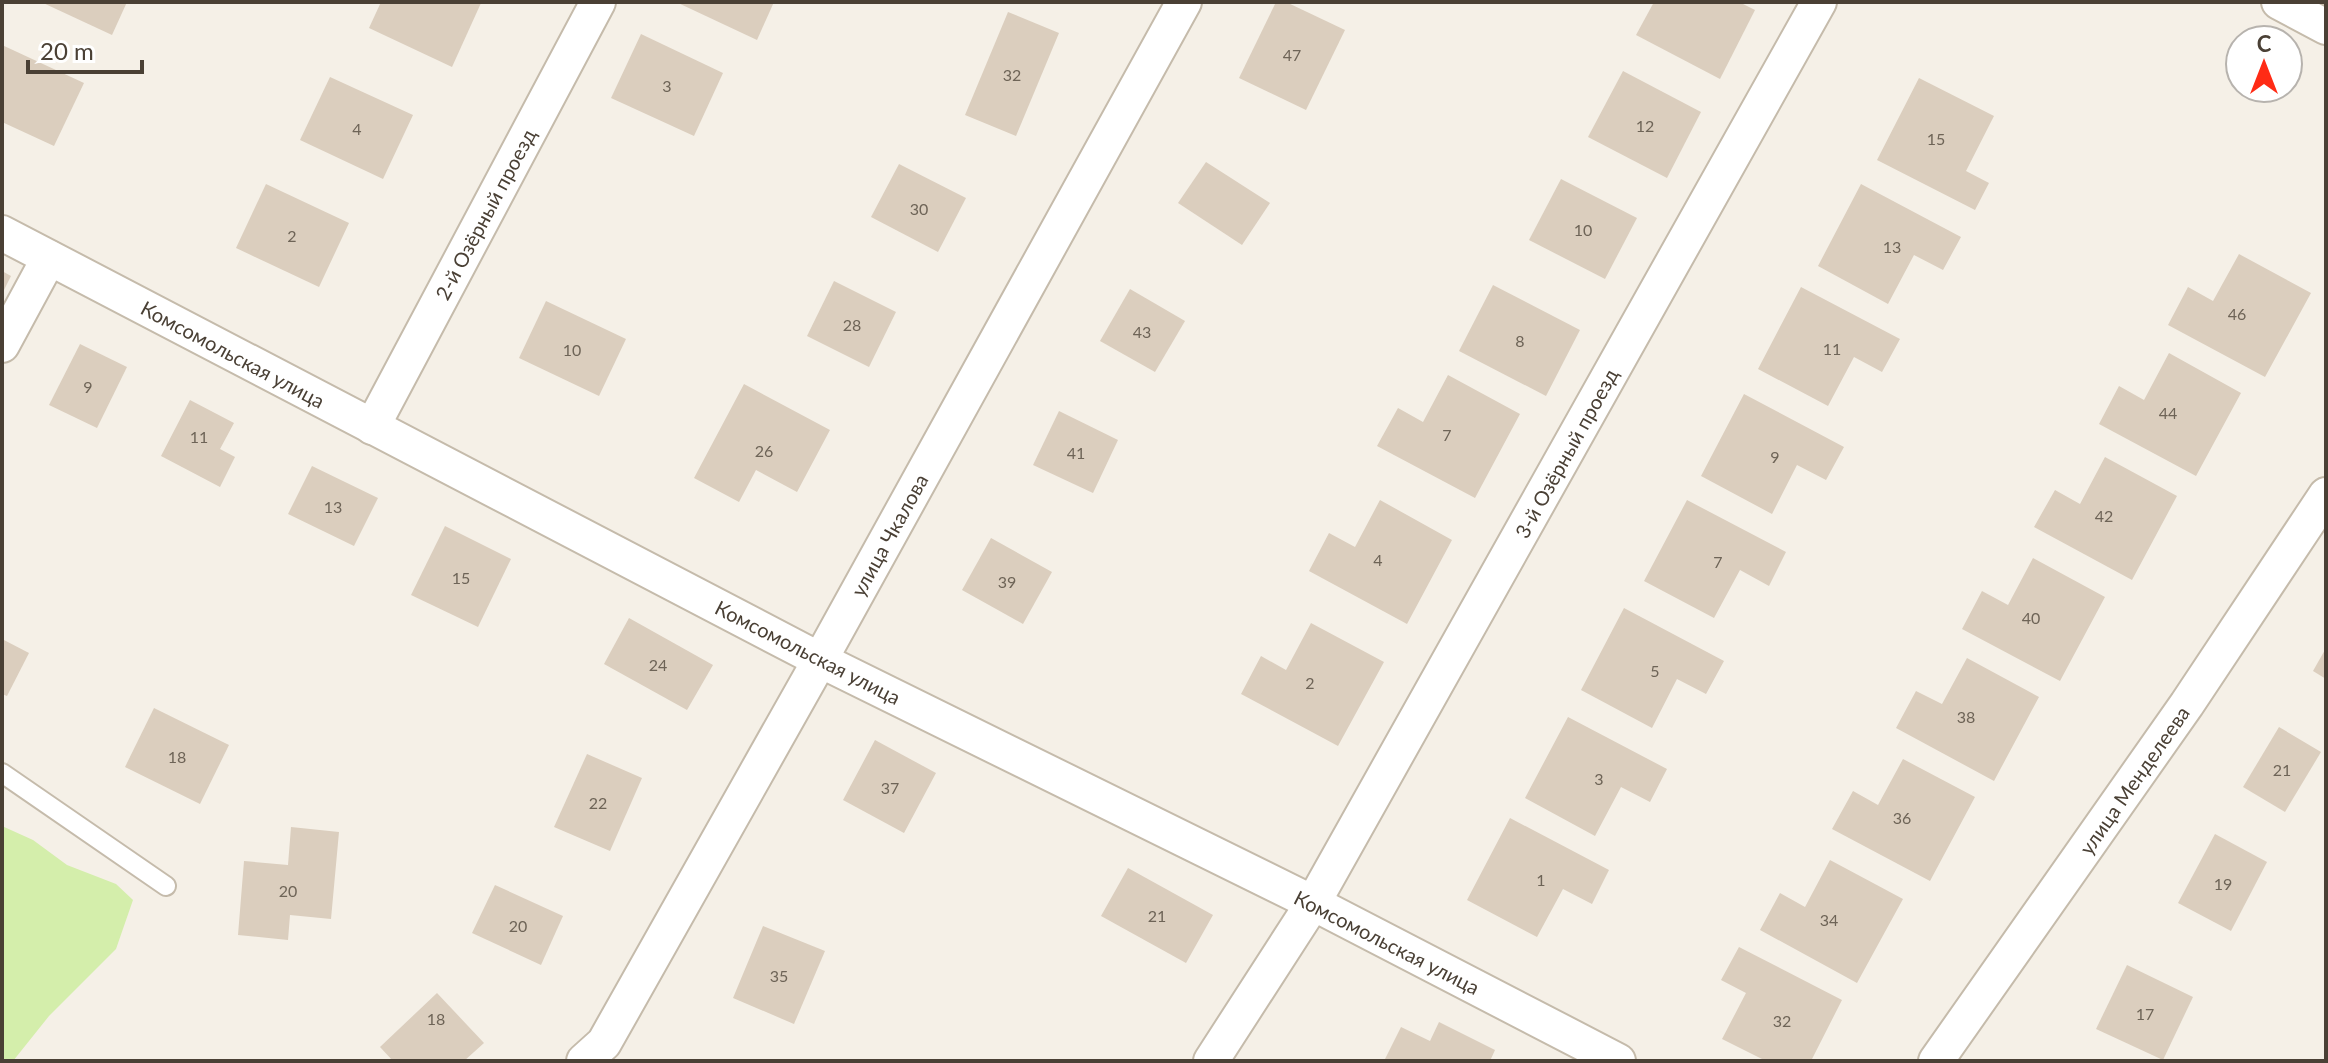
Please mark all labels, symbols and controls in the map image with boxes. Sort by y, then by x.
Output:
scale bar [28,24,142,74]
north arrow [2224,24,2304,104]
text: С [2257,30,2272,57]
text: 20 m [40,36,94,65]
house number: 47 [1283,45,1301,64]
house number: 32 [1003,65,1021,84]
house number: 3 [662,76,672,95]
house number: 12 [1636,116,1654,135]
house number: 4 [352,119,362,138]
street label: 2-й Озёрный проезд [430,124,540,304]
house number: 15 [1927,129,1945,148]
house number: 30 [910,199,928,218]
house number: 10 [1574,220,1592,239]
house number: 2 [287,226,297,245]
house number: 13 [1883,237,1901,256]
street label: Комсомольская улица [137,295,329,413]
house number: 46 [2228,304,2246,323]
house number: 28 [843,315,861,334]
house number: 43 [1133,322,1151,341]
house number: 8 [1515,331,1525,350]
house number: 11 [1823,339,1841,358]
house number: 10 [563,340,581,359]
street label: 3-й Озёрный проезд [1509,364,1623,542]
house number: 9 [83,377,93,396]
house number: 44 [2159,403,2177,422]
house number: 7 [1442,425,1452,444]
house number: 11 [190,427,208,446]
house number: 26 [755,441,773,460]
house number: 41 [1067,443,1085,462]
house number: 9 [1770,447,1780,466]
street label: улица Чкалова [846,470,932,600]
house number: 13 [324,497,342,516]
house number: 42 [2095,506,2113,525]
house number: 4 [1373,550,1383,569]
house number: 7 [1713,552,1723,571]
house number: 15 [452,568,470,587]
house number: 39 [998,572,1016,591]
street label: Комсомольская улица [711,595,905,709]
house number: 40 [2022,608,2040,627]
house number: 24 [649,655,667,674]
house number: 5 [1650,661,1660,680]
house number: 2 [1305,673,1315,692]
street label: улица Менделеева [2074,701,2194,859]
house number: 38 [1957,707,1975,726]
house number: 18 [168,747,186,766]
house number: 21 [2273,760,2291,779]
house number: 3 [1594,769,1604,788]
house number: 37 [881,778,899,797]
house number: 22 [589,793,607,812]
house number: 36 [1893,808,1911,827]
house number: 1 [1536,870,1546,889]
house number: 19 [2214,874,2232,893]
house number: 20 [279,881,297,900]
street label: Комсомольская улица [1290,885,1484,999]
house number: 21 [1148,906,1166,925]
house number: 34 [1820,910,1838,929]
house number: 20 [509,916,527,935]
house number: 35 [770,966,788,985]
house number: 17 [2136,1004,2154,1023]
house number: 18 [427,1009,445,1028]
house number: 32 [1773,1011,1791,1030]

